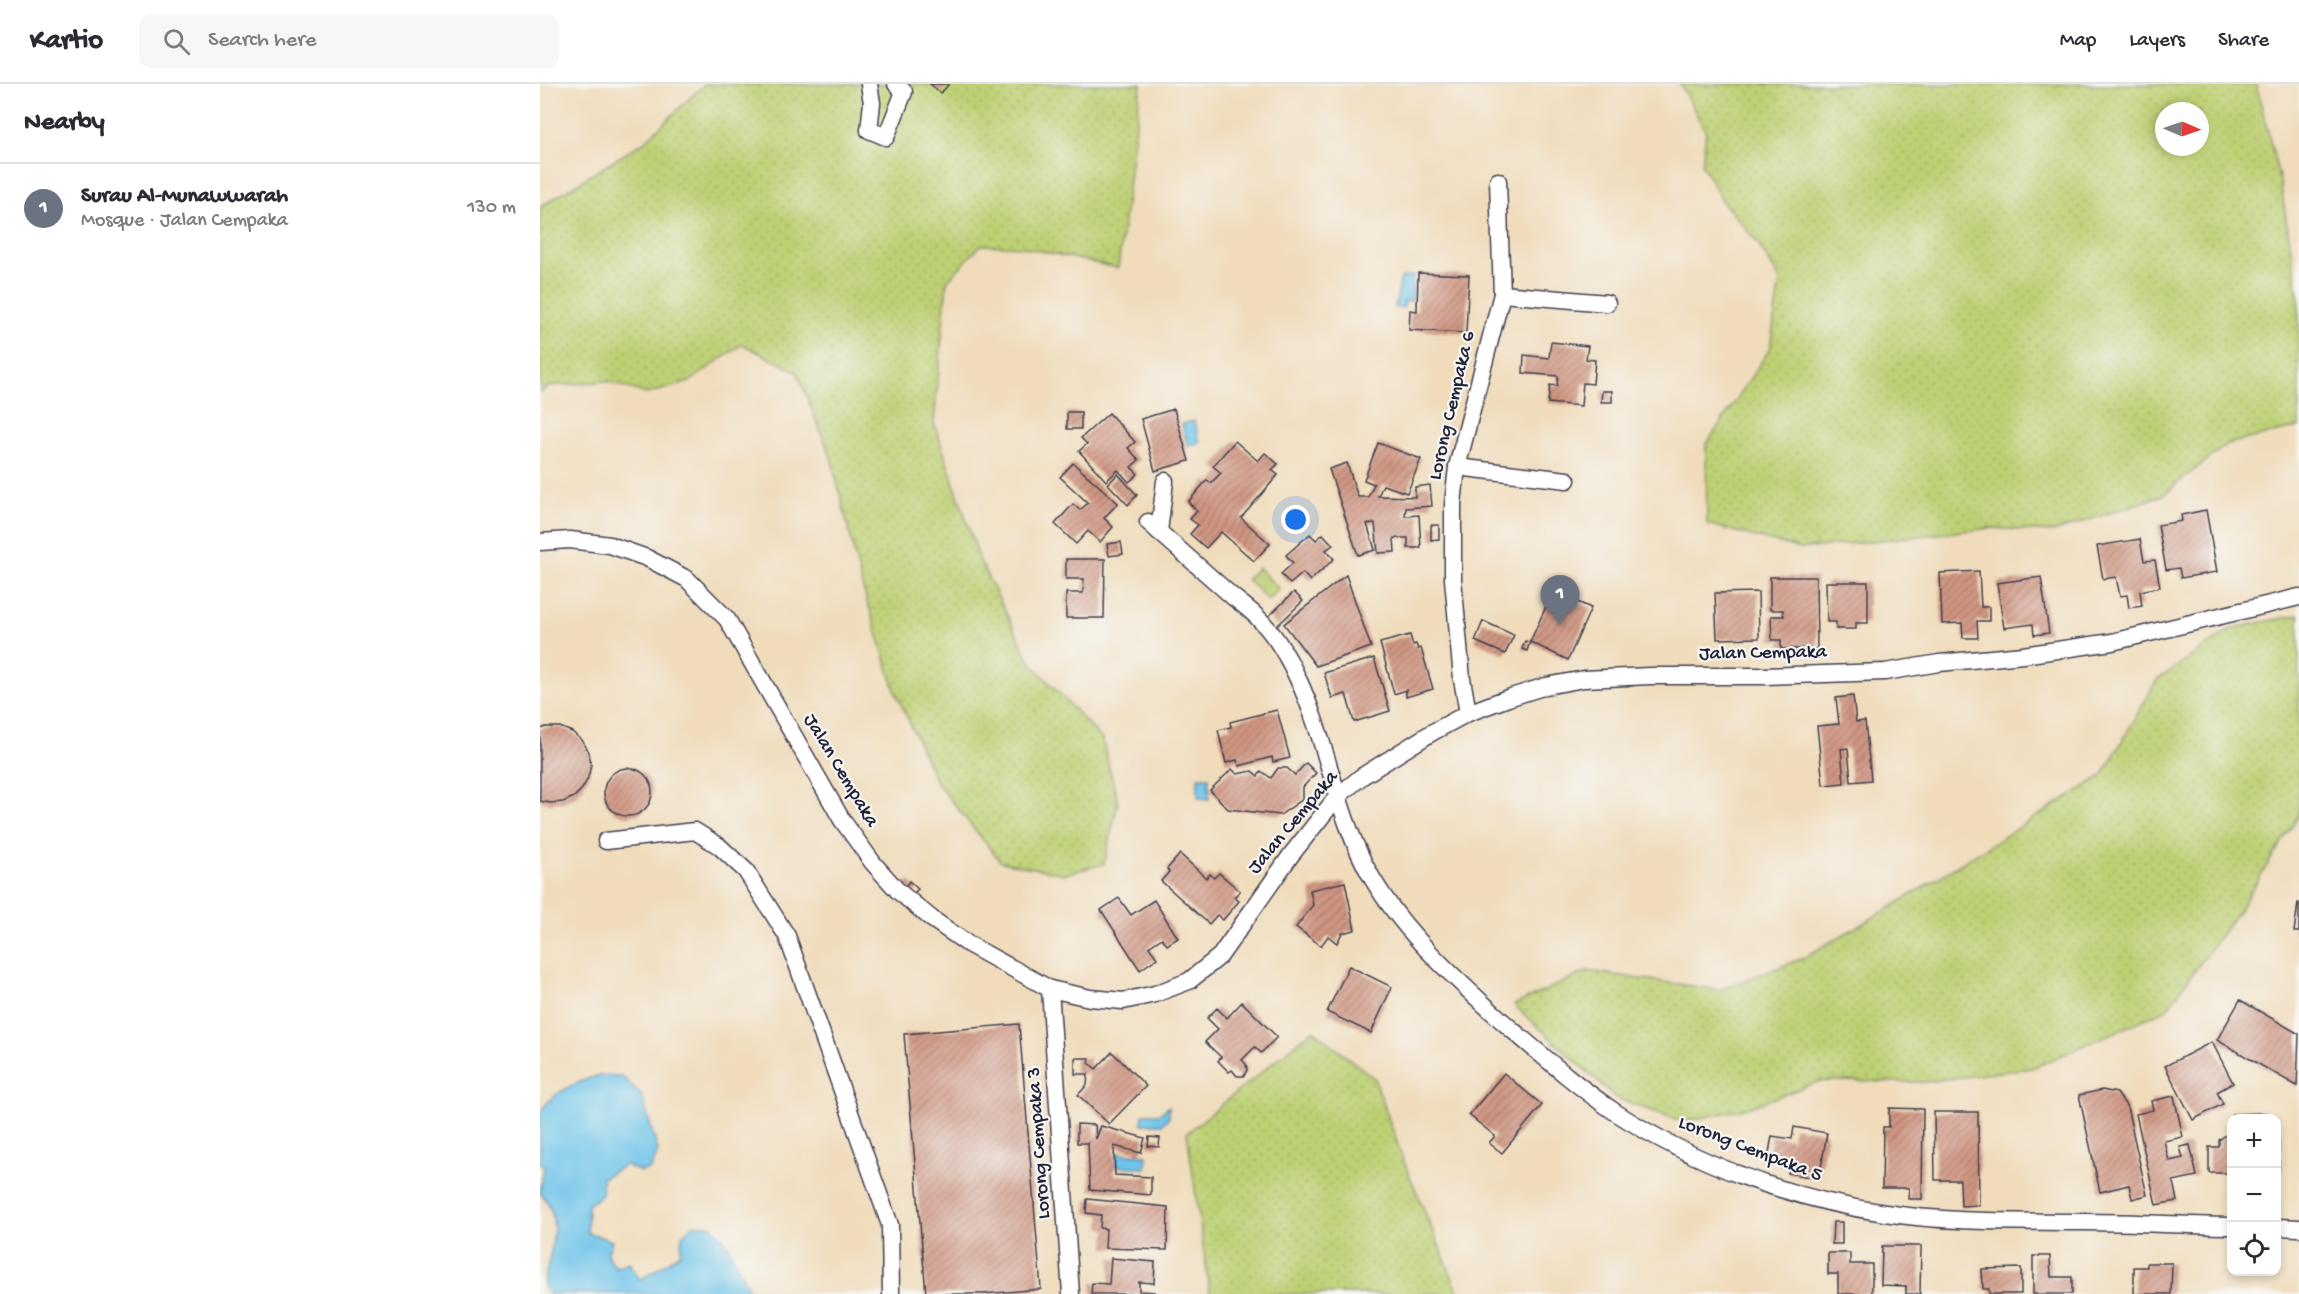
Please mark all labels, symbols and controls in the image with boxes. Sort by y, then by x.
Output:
search box [139,14,559,68]
text: Kartio [30,25,103,58]
icon: search [160,25,193,58]
text: Search here [208,28,316,54]
text: Map [2060,29,2096,54]
text: Layers [2129,29,2185,54]
text: Share [2218,29,2269,54]
north arrow [2155,102,2209,156]
text: Nearby [24,108,105,139]
text: Surau Al-Munawwarah [81,184,288,210]
text: 1 [39,197,48,220]
text: 130 m [467,197,516,220]
text: Mosque · Jalan Cempaka [81,210,288,233]
street label: Lorong Cempaka 6 [1425,329,1481,483]
your location [1281,505,1310,534]
pin: 1 [1540,576,1580,625]
street label: Jalan Cempaka [1699,641,1828,667]
street label: Jalan Cempaka [797,710,883,832]
street label: Jalan Cempaka [1244,766,1344,879]
street label: Lorong Cempaka 3 [1023,1066,1057,1220]
street label: Lorong Cempaka 5 [1675,1112,1825,1188]
map controls [2227,1114,2281,1276]
button: + [2227,1114,2281,1168]
button: − [2227,1168,2281,1222]
button: locate [2227,1222,2281,1276]

